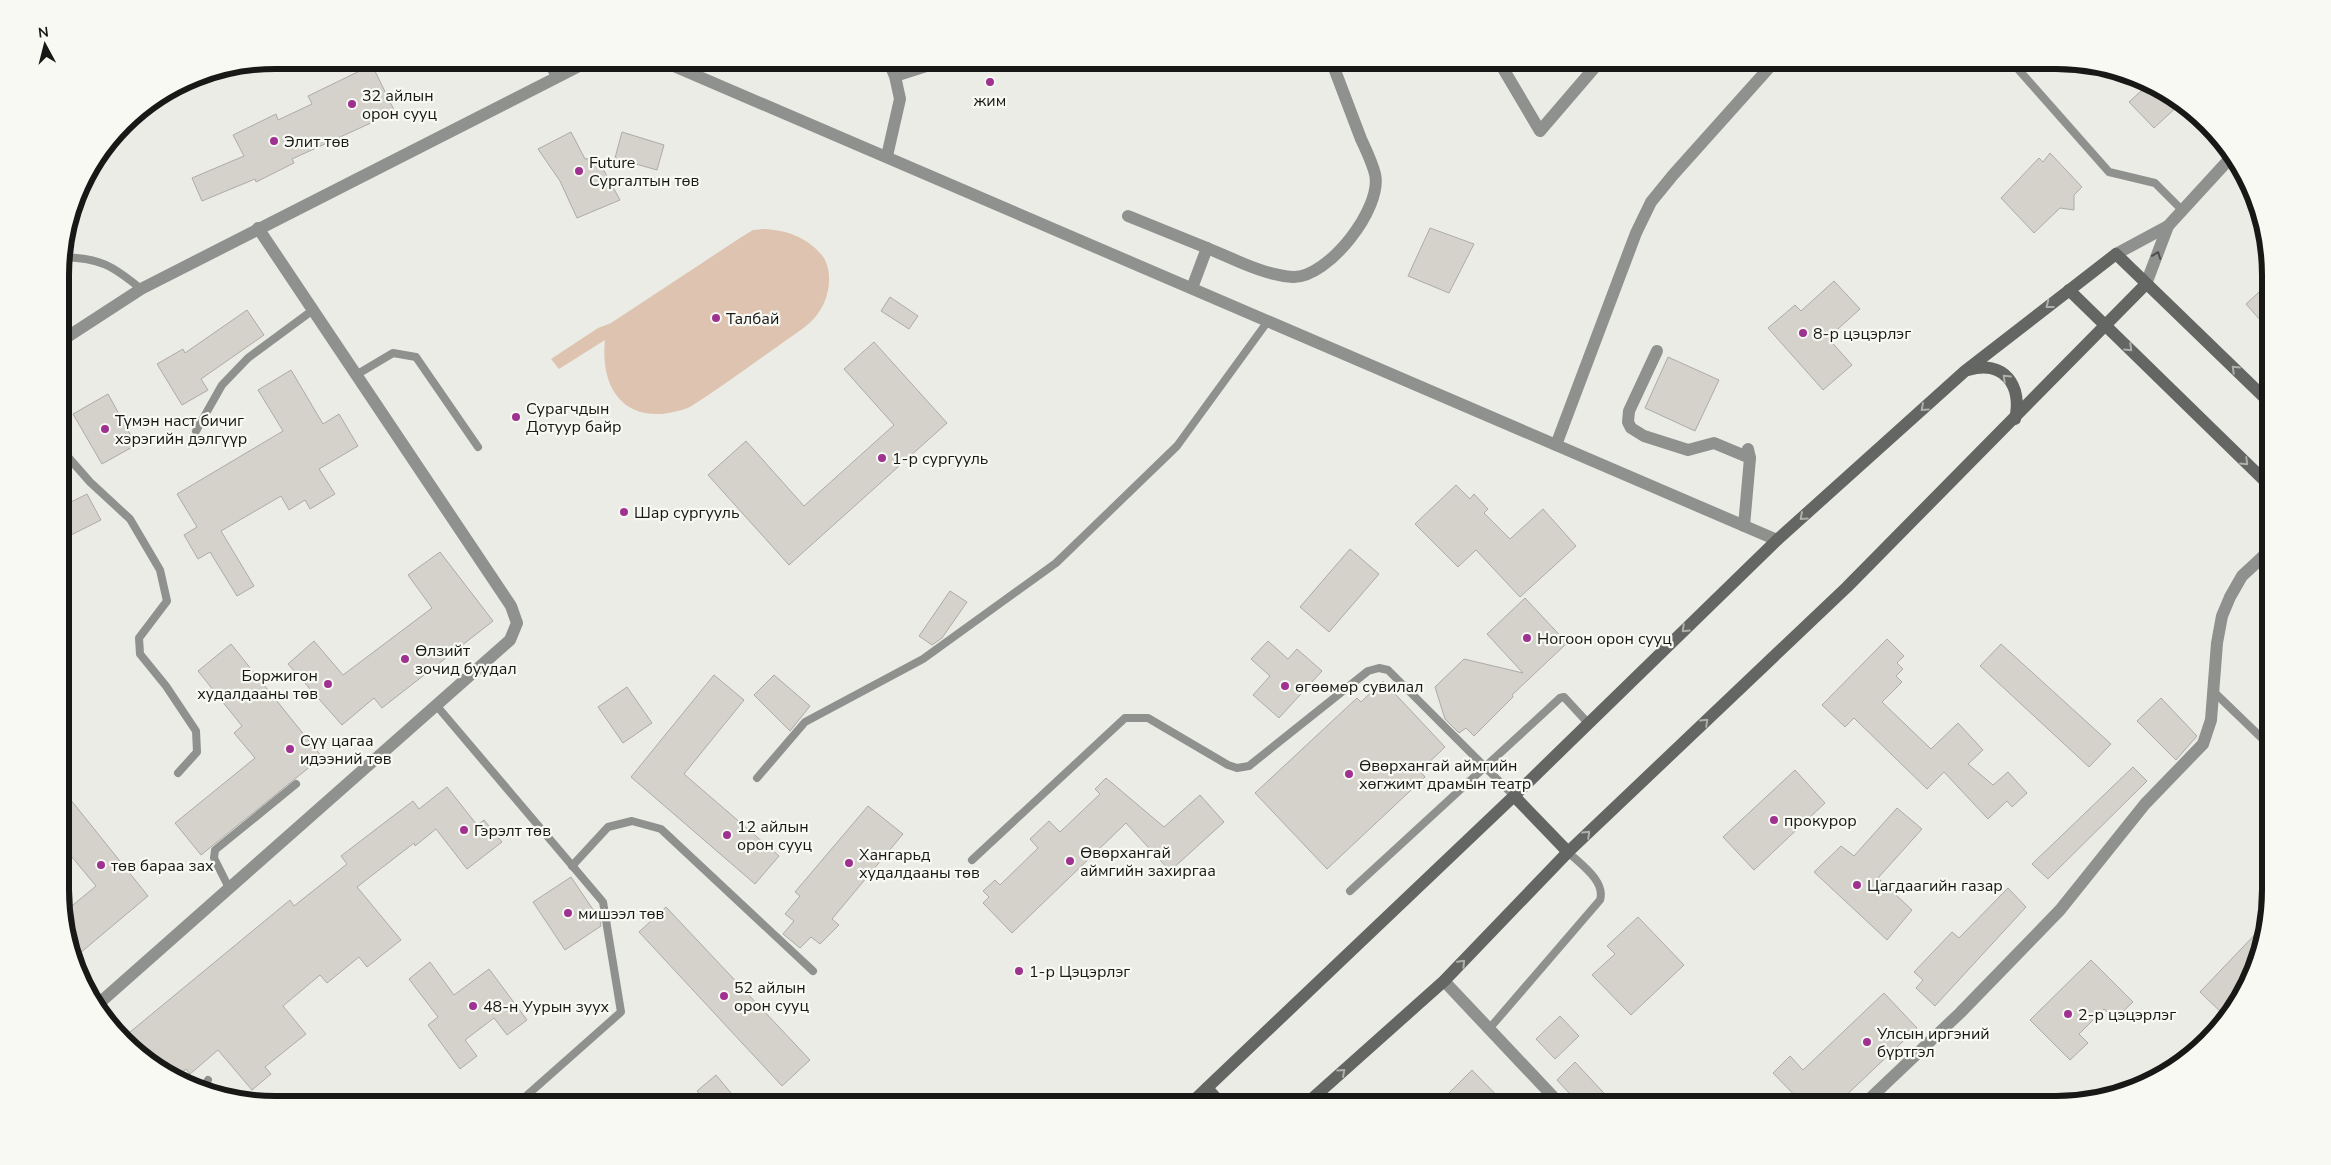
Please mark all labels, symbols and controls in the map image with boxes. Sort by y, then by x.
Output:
north arrow [20,20,70,70]
text: N [37,23,50,43]
marker: жим [984,76,996,88]
place label: 32 айлын орон сууц [362,85,437,125]
place label: жим [974,90,1006,112]
marker: 32 айлын орон сууц [346,98,358,110]
place label: Элит төв [284,131,349,153]
marker: Элит төв [268,135,280,147]
place label: Future Сургалтын төв [589,152,700,192]
marker: Future Сургалтын төв [573,165,585,177]
one-way arrow [2151,251,2161,260]
one-way arrow [2045,299,2055,308]
place label: Талбай [726,308,779,330]
marker: Талбай [710,312,722,324]
place label: 8-р цэцэрлэг [1813,323,1911,345]
marker: 8-р цэцэрлэг [1797,327,1809,339]
one-way arrow [2123,342,2132,351]
one-way arrow [2231,366,2240,375]
one-way arrow [2003,375,2012,384]
place label: Сурагчдын Дотуур байр [526,398,622,438]
one-way arrow [1920,402,1929,411]
place label: Түмэн наст бичиг хэрэгийн дэлгүүр [115,410,247,450]
marker: Сурагчдын Дотуур байр [510,411,522,423]
marker: Түмэн наст бичиг хэрэгийн дэлгүүр [99,423,111,435]
place label: 1-р сургууль [892,448,988,470]
marker: 1-р сургууль [876,452,888,464]
one-way arrow [2239,456,2248,465]
place label: Шар сургууль [634,502,740,524]
marker: Шар сургууль [618,506,630,518]
one-way arrow [1799,511,1808,520]
one-way arrow [1682,623,1691,632]
place label: Ногоон орон сууц [1537,628,1672,650]
marker: Ногоон орон сууц [1521,632,1533,644]
place label: Өлзийт зочид буудал [415,640,517,680]
marker: Өлзийт зочид буудал [399,653,411,665]
place label: Боржигон худалдааны төв [197,665,318,705]
place label: өгөөмөр сувилал [1295,676,1423,698]
marker: Боржигон худалдааны төв [322,678,334,690]
marker: өгөөмөр сувилал [1279,680,1291,692]
one-way arrow [1699,719,1708,728]
place label: Сүү цагаа идээний төв [300,730,392,770]
marker: Сүү цагаа идээний төв [284,743,296,755]
place label: Өвөрхангай аймгийн хөгжимт драмын театр [1359,755,1531,795]
marker: Өвөрхангай аймгийн хөгжимт драмын театр [1343,768,1355,780]
place label: прокурор [1784,810,1857,832]
marker: прокурор [1768,814,1780,826]
place label: 12 айлын орон сууц [737,816,812,856]
place label: Гэрэлт төв [474,820,551,842]
marker: Гэрэлт төв [458,824,470,836]
marker: 12 айлын орон сууц [721,829,733,841]
one-way arrow [1581,831,1590,840]
place label: Өвөрхангай аймгийн захиргаа [1080,842,1216,882]
place label: Хангарьд худалдааны төв [859,844,980,884]
place label: төв бараа зах [111,855,214,877]
marker: Өвөрхангай аймгийн захиргаа [1064,855,1076,867]
marker: Хангарьд худалдааны төв [843,857,855,869]
marker: төв бараа зах [95,859,107,871]
place label: Цагдаагийн газар [1867,875,2003,897]
marker: Цагдаагийн газар [1851,879,1863,891]
place label: мишээл төв [578,903,665,925]
marker: мишээл төв [562,907,574,919]
one-way arrow [1456,960,1465,969]
place label: 1-р Цэцэрлэг [1029,961,1130,983]
marker: 1-р Цэцэрлэг [1013,965,1025,977]
place label: 52 айлын орон сууц [734,977,809,1017]
marker: 52 айлын орон сууц [718,990,730,1002]
place label: 48-н Уурын зуух [483,996,609,1018]
marker: 48-н Уурын зуух [467,1000,479,1012]
place label: 2-р цэцэрлэг [2078,1004,2176,1026]
marker: 2-р цэцэрлэг [2062,1008,2074,1020]
place label: Улсын иргэний бүртгэл [1876,1023,1990,1063]
marker: Улсын иргэний бүртгэл [1861,1036,1873,1048]
one-way arrow [1336,1069,1345,1078]

